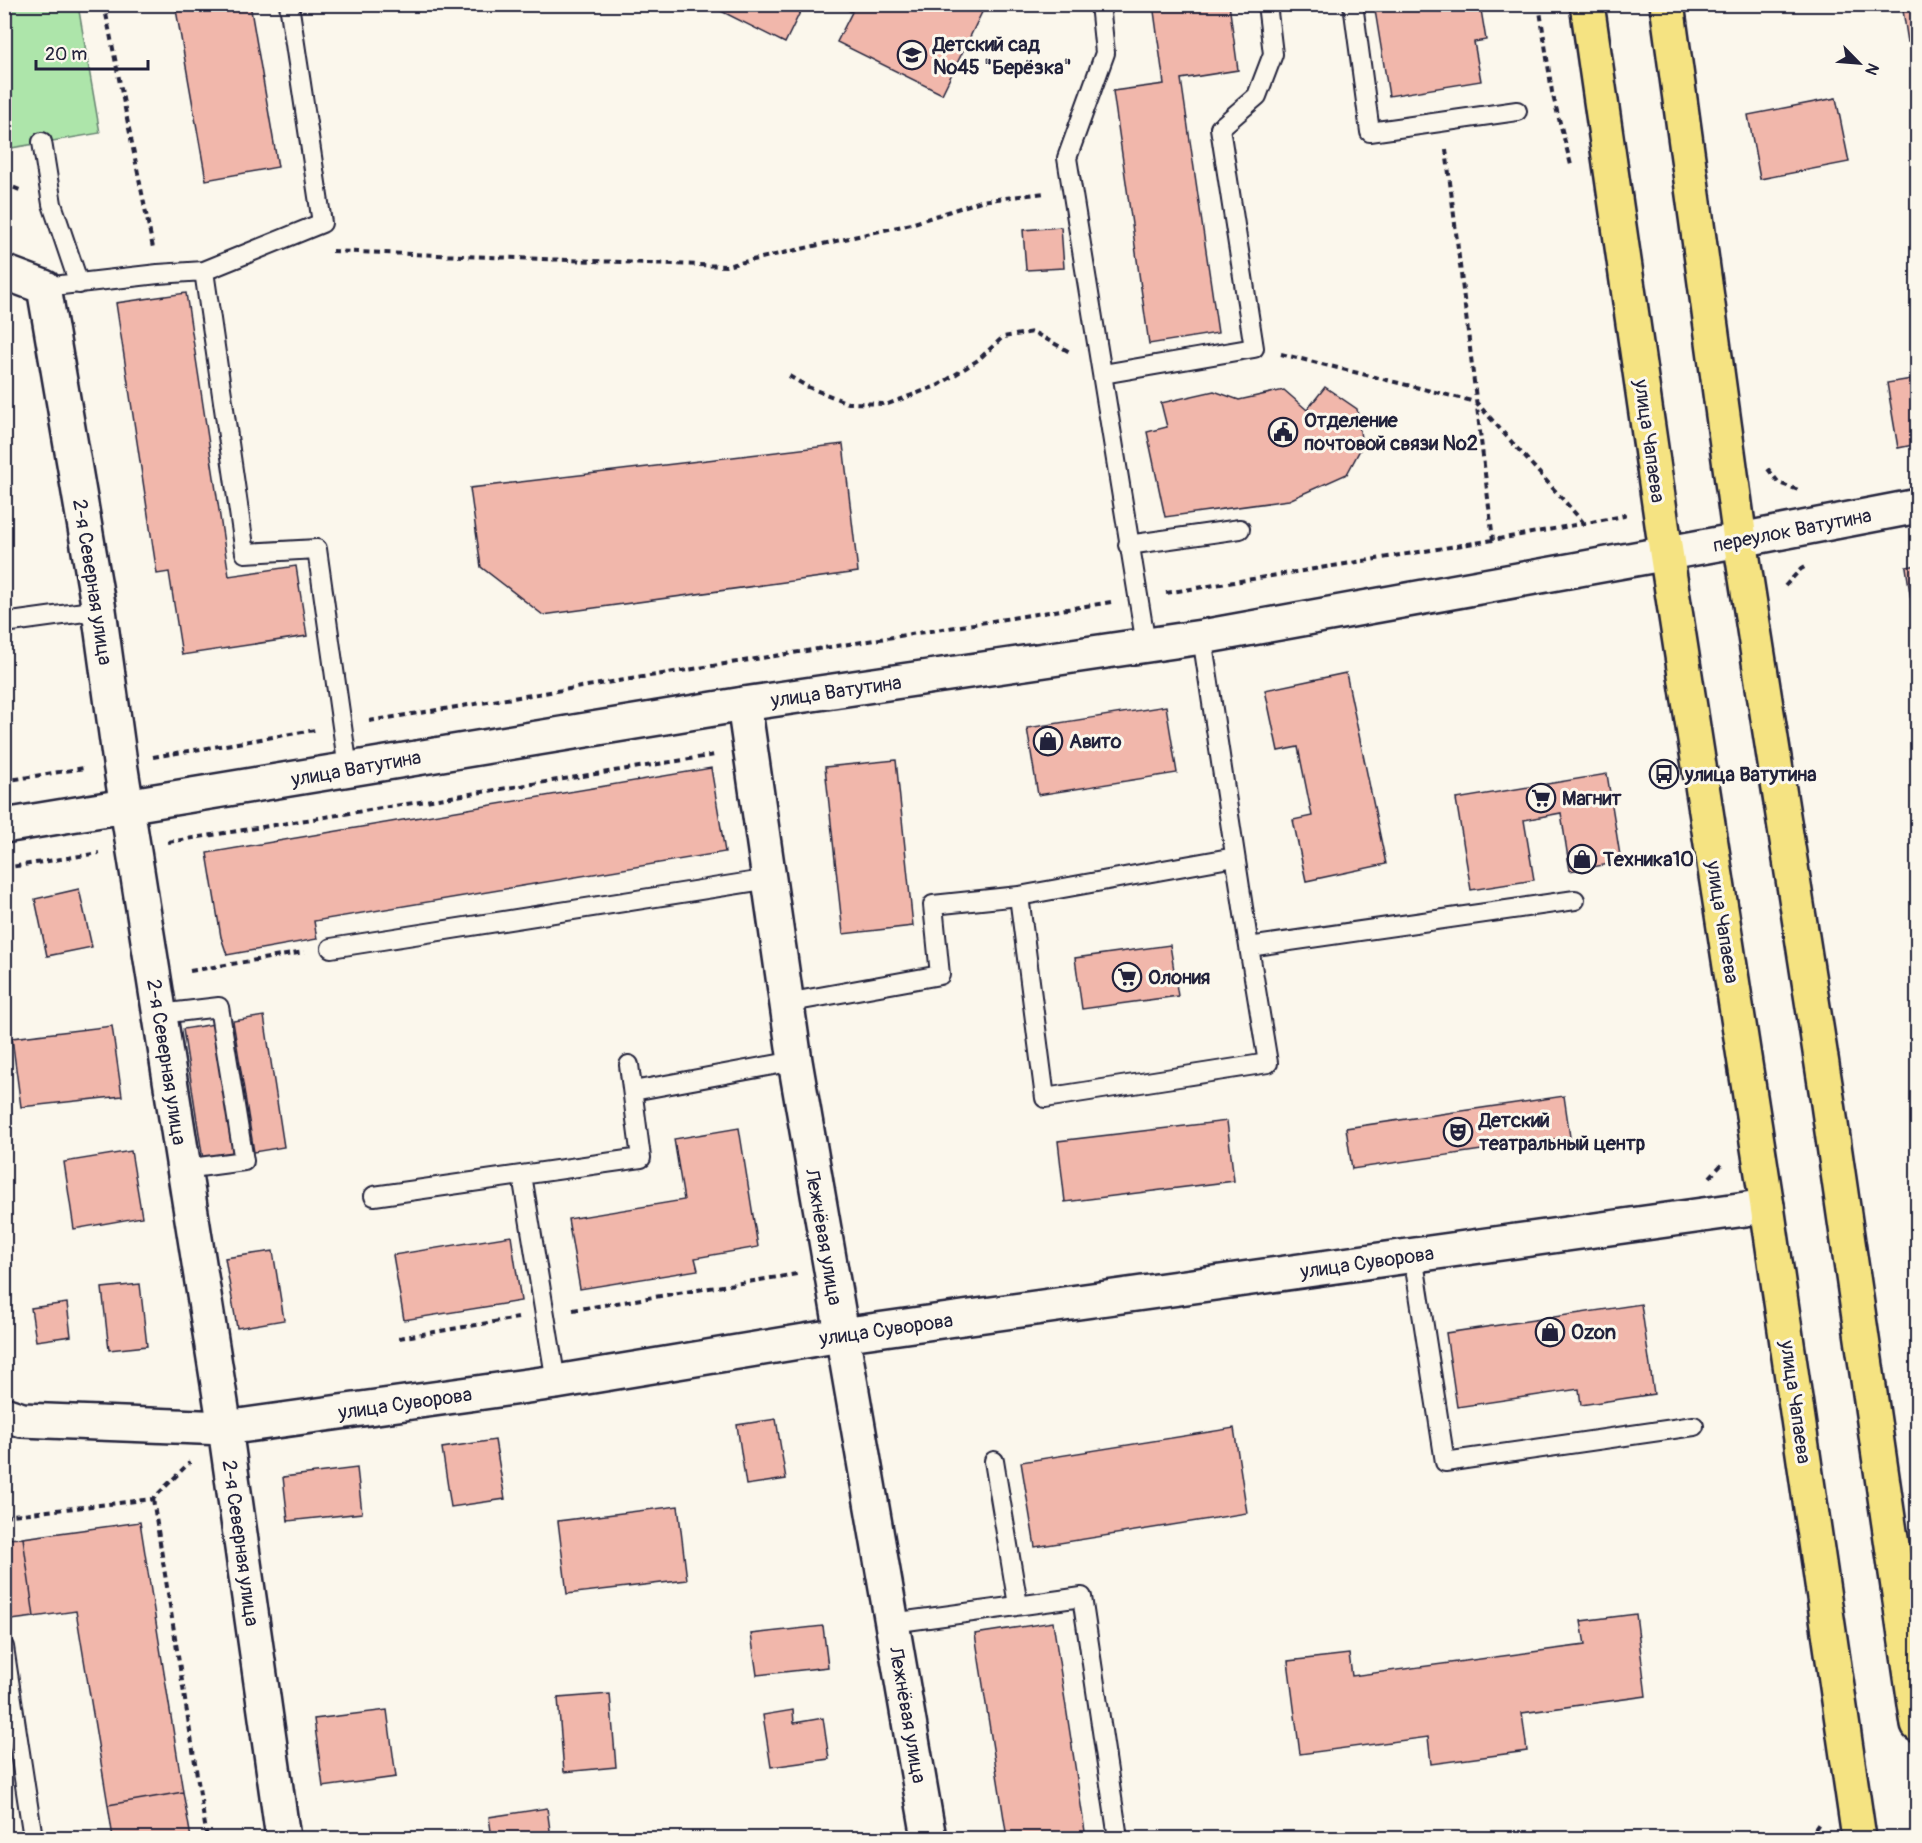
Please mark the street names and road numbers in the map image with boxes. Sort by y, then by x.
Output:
street label: улица Чапаева [1628,377,1671,504]
street label: 2-я Северная улица [67,497,118,667]
street label: переулок Ватутина [1711,503,1874,558]
street label: улица Ватутина [768,670,903,713]
street label: улица Ватутина [288,745,423,792]
street label: улица Чапаева [1700,858,1745,985]
street label: 2-я Северная улица [141,977,192,1147]
street label: Лежнёвая улица [799,1166,848,1307]
street label: улица Суворова [1298,1241,1436,1284]
street label: улица Суворова [817,1308,955,1351]
street label: улица Чапаева [1774,1338,1817,1465]
street label: улица Суворова [336,1382,474,1425]
street label: 2-я Северная улица [216,1458,265,1628]
street label: Лежнёвая улица [883,1644,932,1785]

